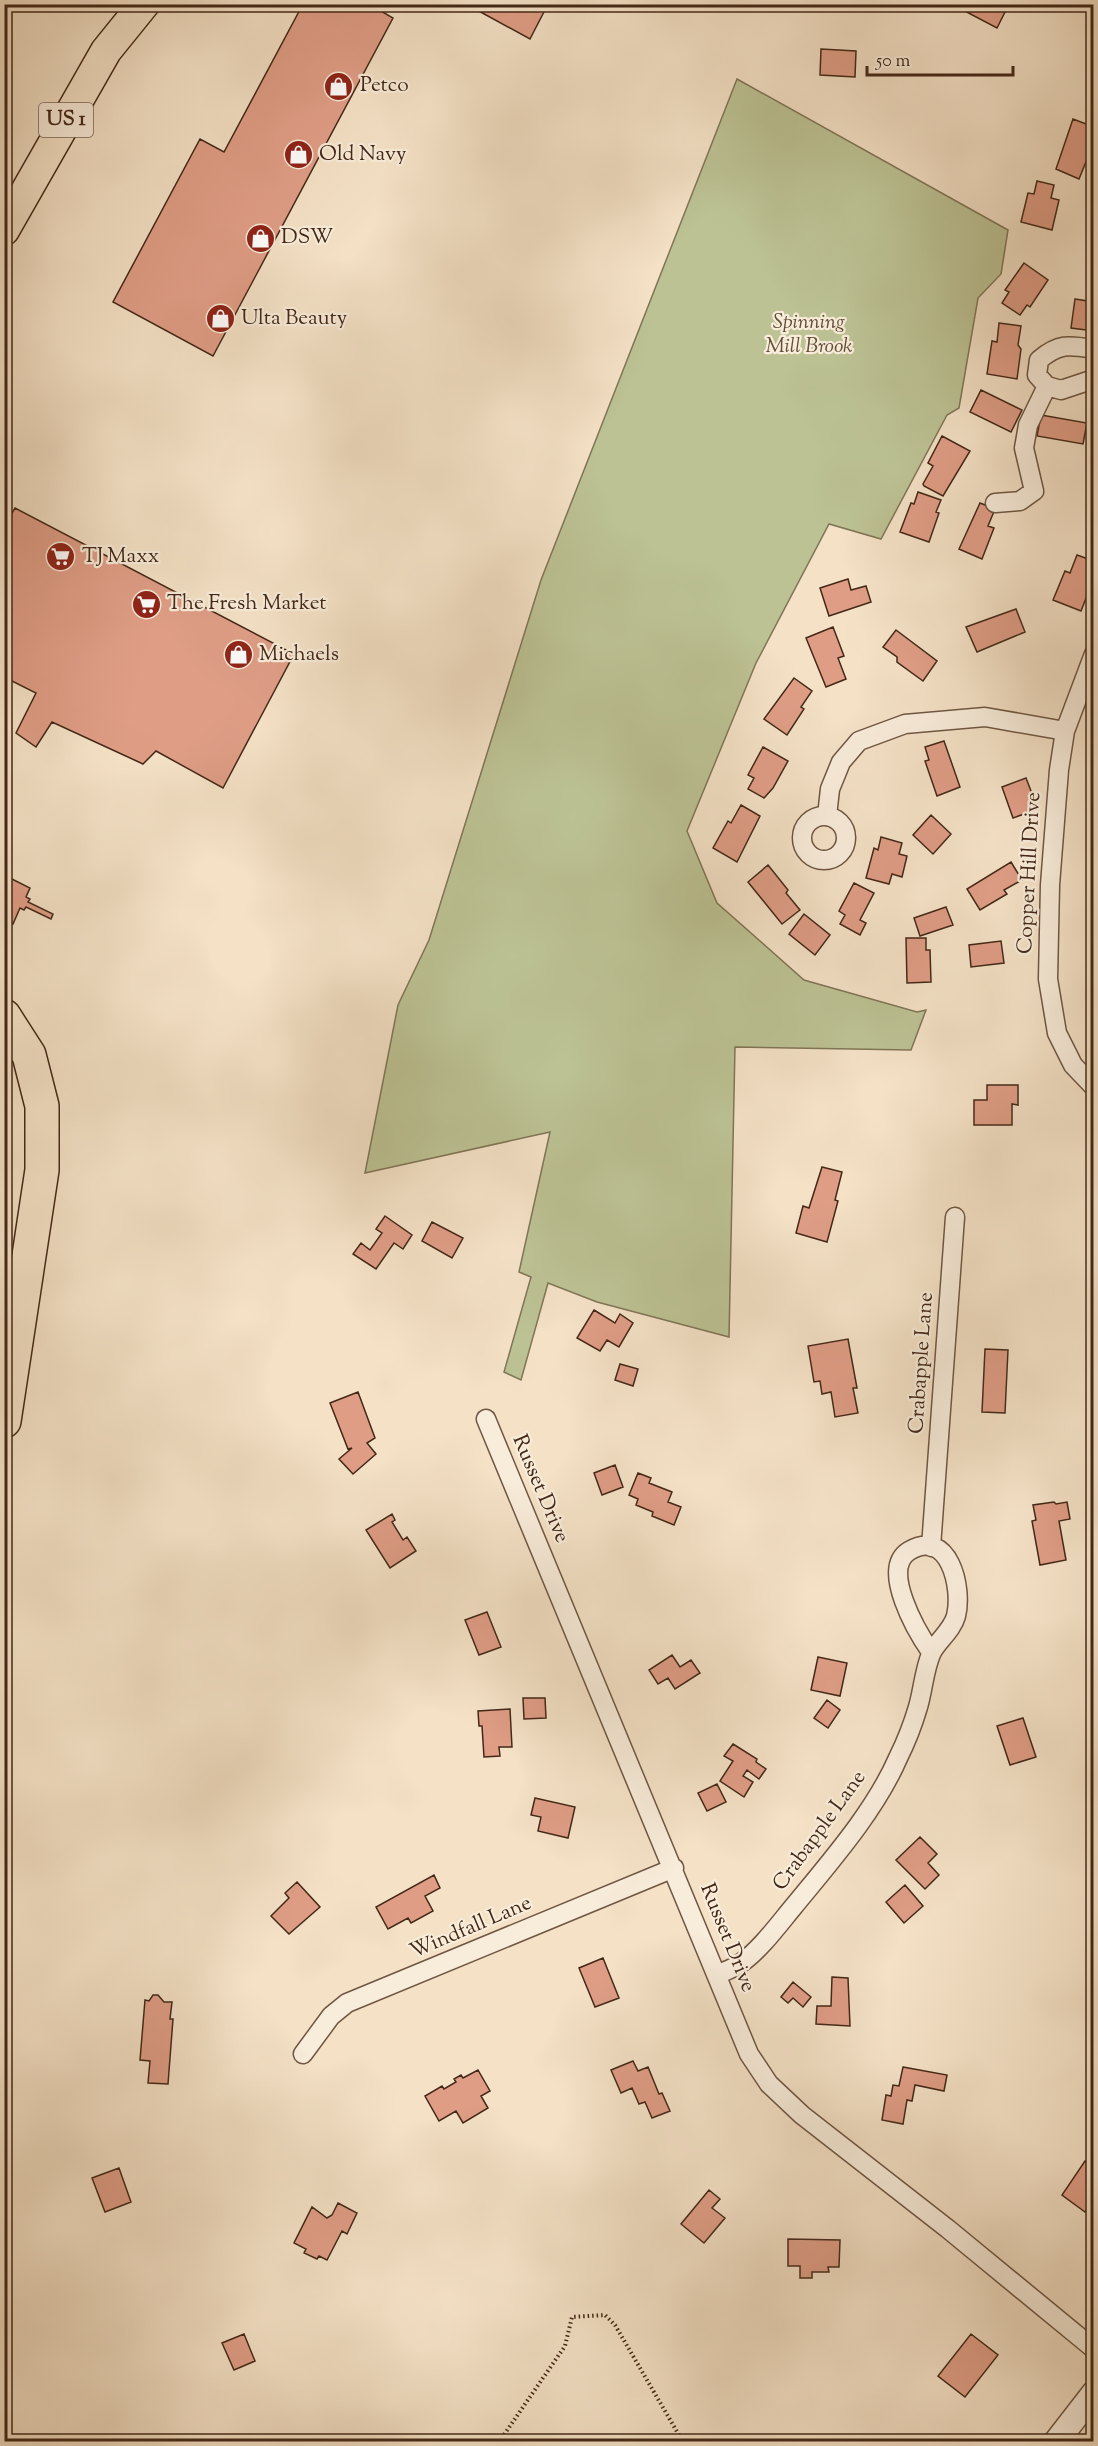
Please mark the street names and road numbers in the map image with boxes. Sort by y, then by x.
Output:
road number: US 1 [39,103,93,137]
street label: Copper Hill Drive [1011,791,1049,955]
street label: Crabapple Lane [902,1291,942,1435]
street label: Russet Drive [504,1430,576,1548]
street label: Crabapple Lane [766,1765,874,1897]
street label: Russet Drive [692,1879,762,1997]
street label: Windfall Lane [406,1889,536,1967]

